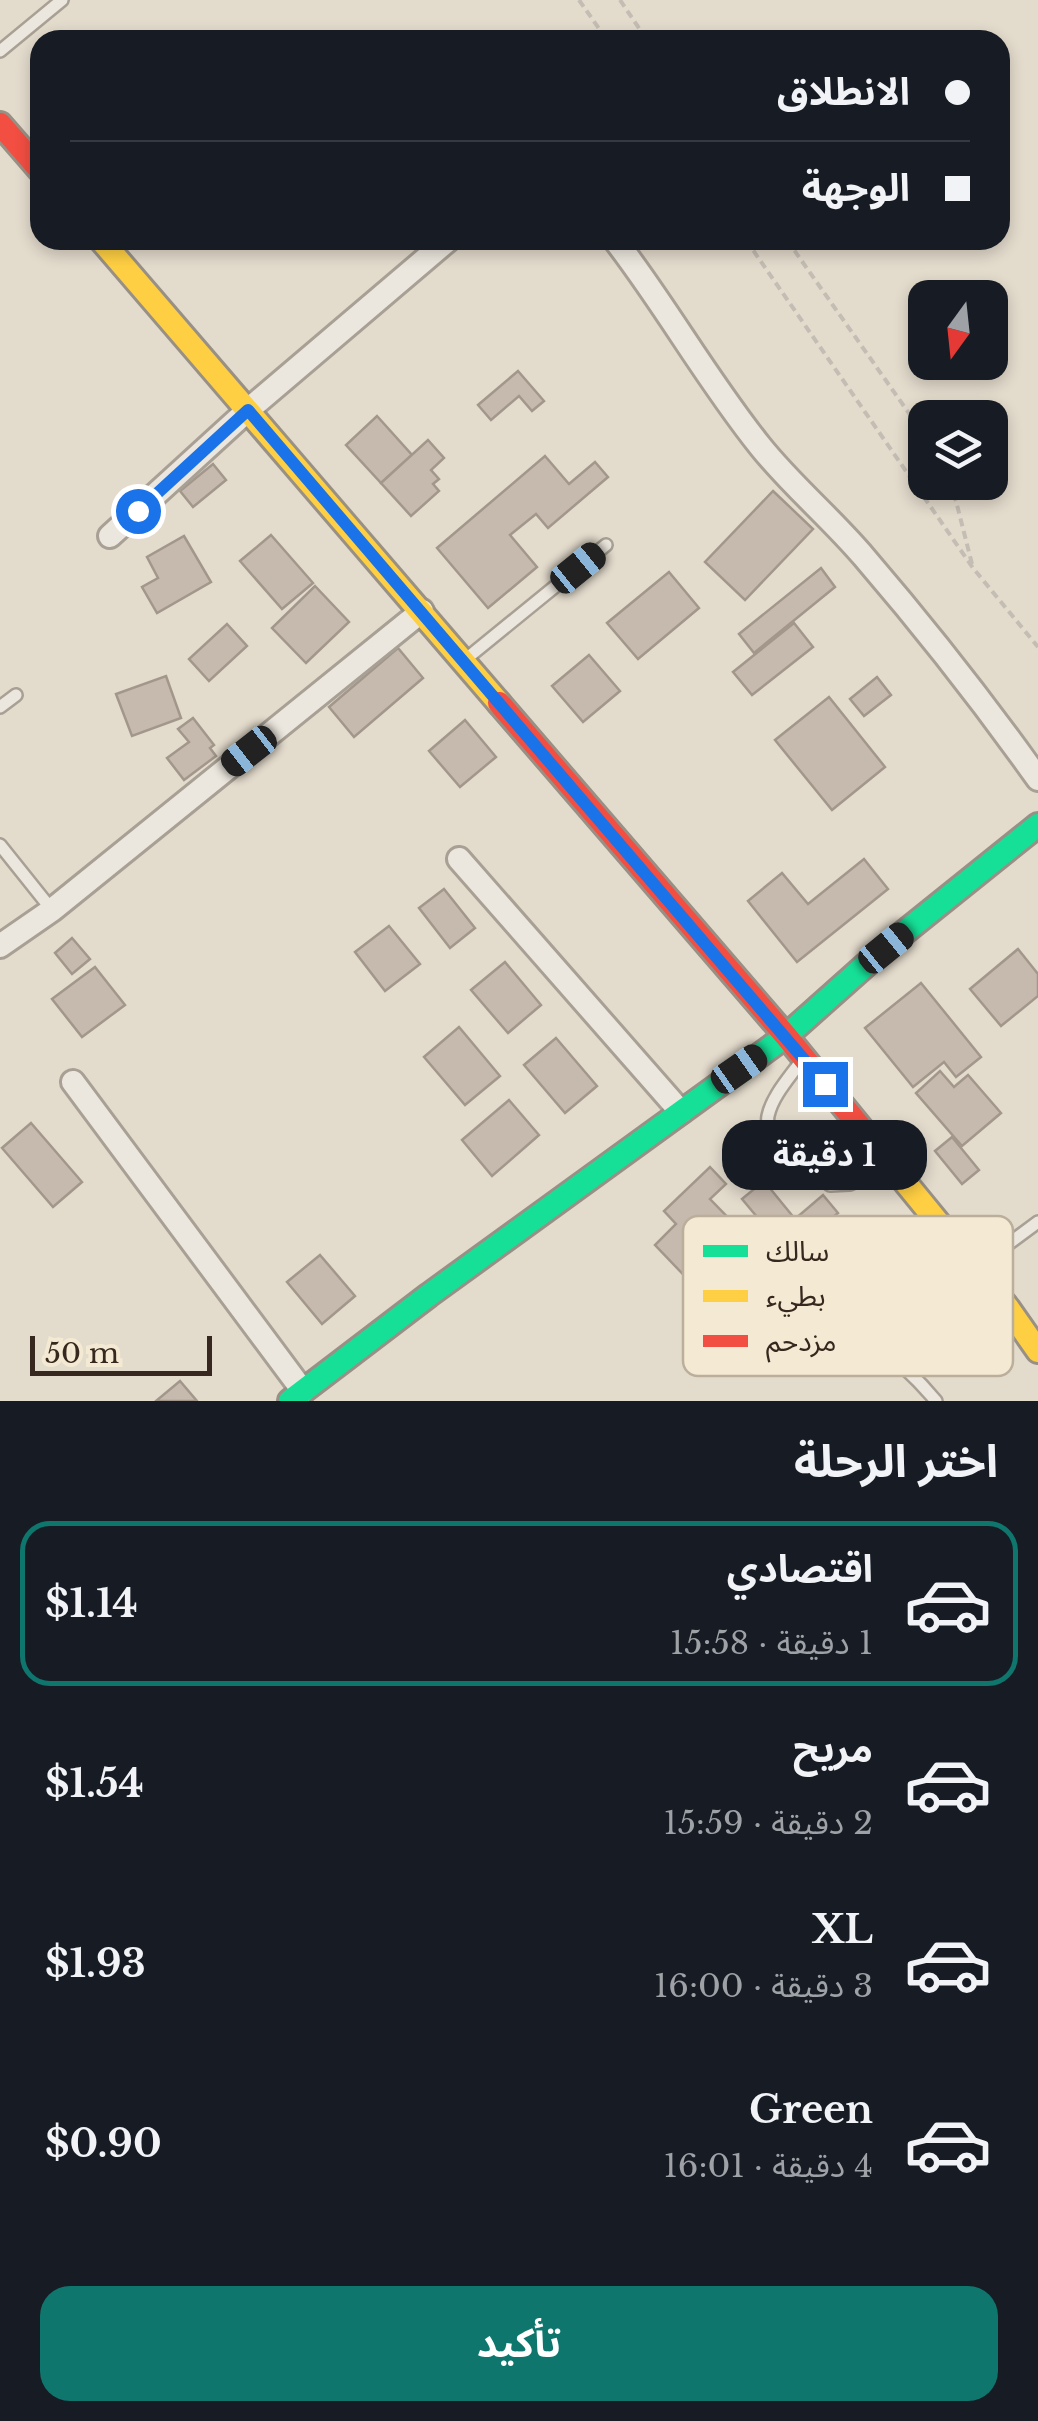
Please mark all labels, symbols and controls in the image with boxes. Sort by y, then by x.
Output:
text: الانطلاق [777,68,910,115]
text: الوجهة [802,164,910,211]
north arrow [908,280,1008,380]
map controls [908,280,1008,500]
button: layers [908,400,1008,500]
route start [116,489,161,534]
car [545,537,611,599]
car [216,721,282,781]
car [853,917,919,979]
car [706,1040,772,1098]
route end [803,1062,848,1107]
callout: 1 دقيقة [722,1119,928,1189]
text: 1 دقيقة [773,1135,876,1175]
legend [683,1216,1013,1376]
text: سالك [766,1234,829,1269]
text: بطيء [766,1279,826,1317]
text: مزدحم [766,1324,837,1363]
scale bar [30,1331,212,1376]
text: 50 m [45,1336,119,1371]
text: اختر الرحلة [794,1433,998,1489]
text: اقتصادي [727,1545,873,1592]
icon: car [903,1559,993,1649]
text: $1.14 [45,1580,138,1627]
text: 1 دقيقة · 15:58 [670,1623,873,1663]
text: مريح [793,1725,873,1772]
icon: car [903,1739,993,1829]
text: $1.54 [45,1760,144,1807]
text: 2 دقيقة · 15:59 [663,1803,873,1843]
text: XL [812,1906,873,1953]
icon: car [903,1919,993,2009]
text: $1.93 [45,1940,146,1987]
text: 3 دقيقة · 16:00 [654,1966,873,2006]
text: Green [749,2086,873,2133]
icon: car [903,2099,993,2189]
text: $0.90 [45,2120,162,2167]
text: 4 دقيقة · 16:01 [664,2146,873,2186]
button: تأكيد [40,2286,998,2401]

